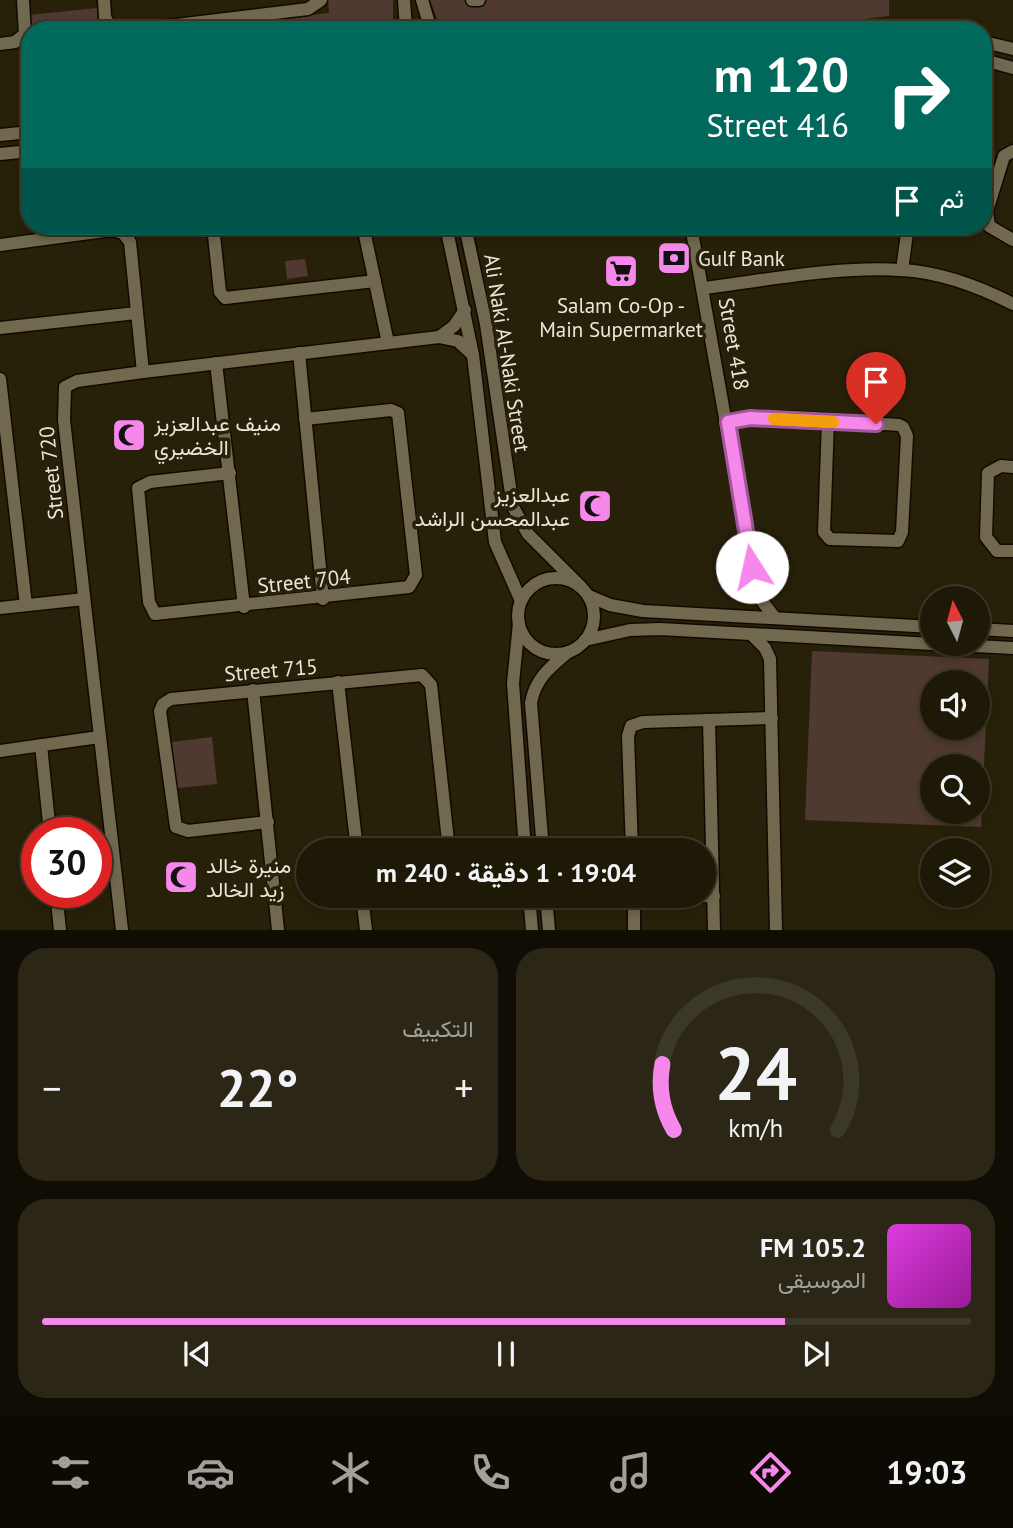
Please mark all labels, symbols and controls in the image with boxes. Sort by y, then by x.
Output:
text: 120 m [714,42,849,106]
icon: right [873,49,964,140]
text: Street 416 [706,104,849,146]
icon: arrive [888,182,926,220]
text: ثم [940,182,964,215]
bank icon: Gulf Bank [655,239,693,277]
place label: Gulf Bank [698,245,785,272]
street label: Ali Naki Al-Naki Street [478,252,536,454]
supermarket icon: Salam Co-Op - Main Supermarket [602,252,640,290]
place label: Salam Co-Op - Main Supermarket [539,292,703,343]
street label: Street 418 [713,296,755,392]
pin [846,352,906,424]
icon: arrive [857,363,895,401]
place label: منيف عبدالعزيز الخضيري [153,410,281,465]
mosque icon: منيف عبدالعزيز الخضيري [110,416,148,454]
street label: Street 720 [33,425,69,521]
place label: عبدالعزيز عبدالمحسن الراشد [415,481,570,532]
mosque icon: عبدالعزيز عبدالمحسن الراشد [576,487,614,525]
position arrow [715,530,789,604]
street label: Street 704 [256,563,352,599]
north arrow [920,586,990,656]
map controls [920,586,990,908]
street label: Street 715 [223,652,319,688]
button: sound [920,670,990,740]
button: search [920,754,990,824]
speed limit sign: 30 [21,817,112,908]
button: layers [920,838,990,908]
place label: منيرة خالد زيد الخالد [206,852,291,903]
text: 19:04 · 1 دقيقة · 240 m [376,856,636,889]
mosque icon: منيرة خالد زيد الخالد [162,858,200,896]
text: التكييف [402,1014,474,1043]
text: 24 [714,1027,797,1121]
text: 22° [217,1054,299,1121]
text: − [42,1063,61,1112]
text: + [454,1063,473,1112]
text: km/h [728,1112,783,1144]
text: 105.2 FM [760,1231,866,1264]
text: الموسيقى [778,1265,866,1294]
icon: previous [178,1335,216,1373]
icon: pause [487,1335,525,1373]
icon: next [797,1335,835,1373]
icon: filters [46,1448,95,1497]
icon: car [186,1448,235,1497]
icon: climate [326,1448,375,1497]
icon: phone [466,1448,515,1497]
icon: music [606,1448,655,1497]
icon: directions [746,1448,795,1497]
text: 19:03 [886,1451,967,1493]

